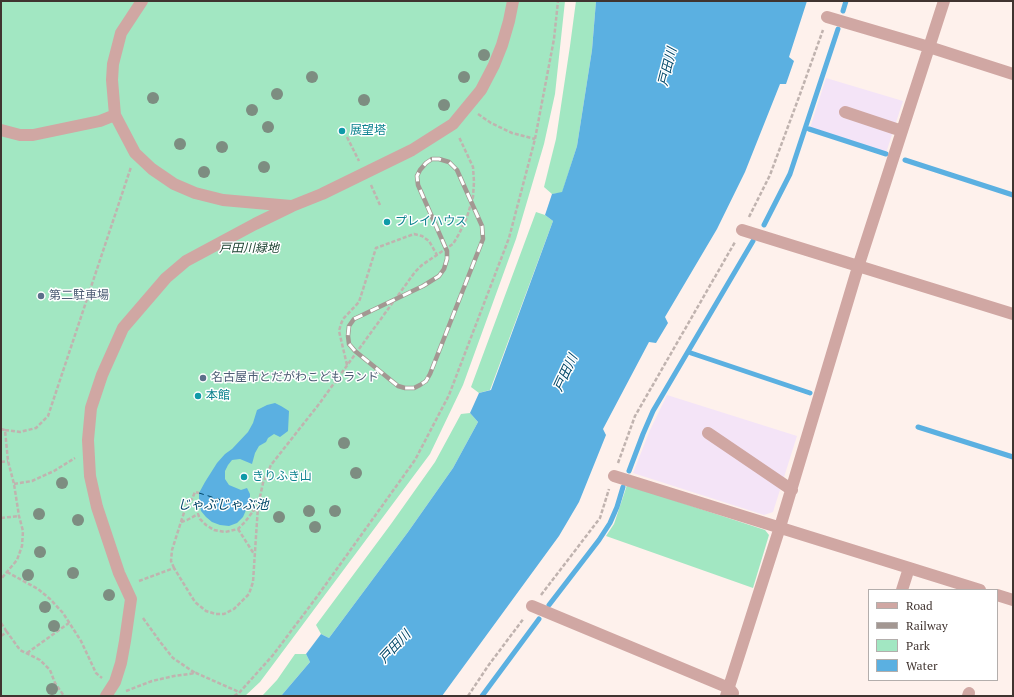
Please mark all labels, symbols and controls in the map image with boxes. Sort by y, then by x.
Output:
water label: 戸田川 [656,46,680,88]
place label: 展望塔 [350,124,386,138]
marker: 展望塔 [337,126,347,136]
place label: プレイハウス [395,215,467,229]
marker: プレイハウス [382,217,392,227]
park label: 戸田川緑地 [219,242,279,256]
place label: 第二駐車場 [49,289,109,303]
marker: 第二駐車場 [36,291,46,301]
water label: 戸田川 [551,352,581,394]
place label: 名古屋市とだがわこどもランド [211,371,379,385]
marker: 名古屋市とだがわこどもランド [198,373,208,383]
place label: 本館 [206,389,230,403]
marker: 本館 [193,391,203,401]
place label: きりふき山 [252,470,312,484]
marker: きりふき山 [239,472,249,482]
water label: じゃぶじゃぶ池 [178,497,268,513]
legend [868,589,998,681]
text: Road [906,598,933,613]
text: Railway [906,618,948,633]
water label: 戸田川 [376,627,414,667]
text: Park [906,638,930,653]
text: Water [906,658,938,673]

